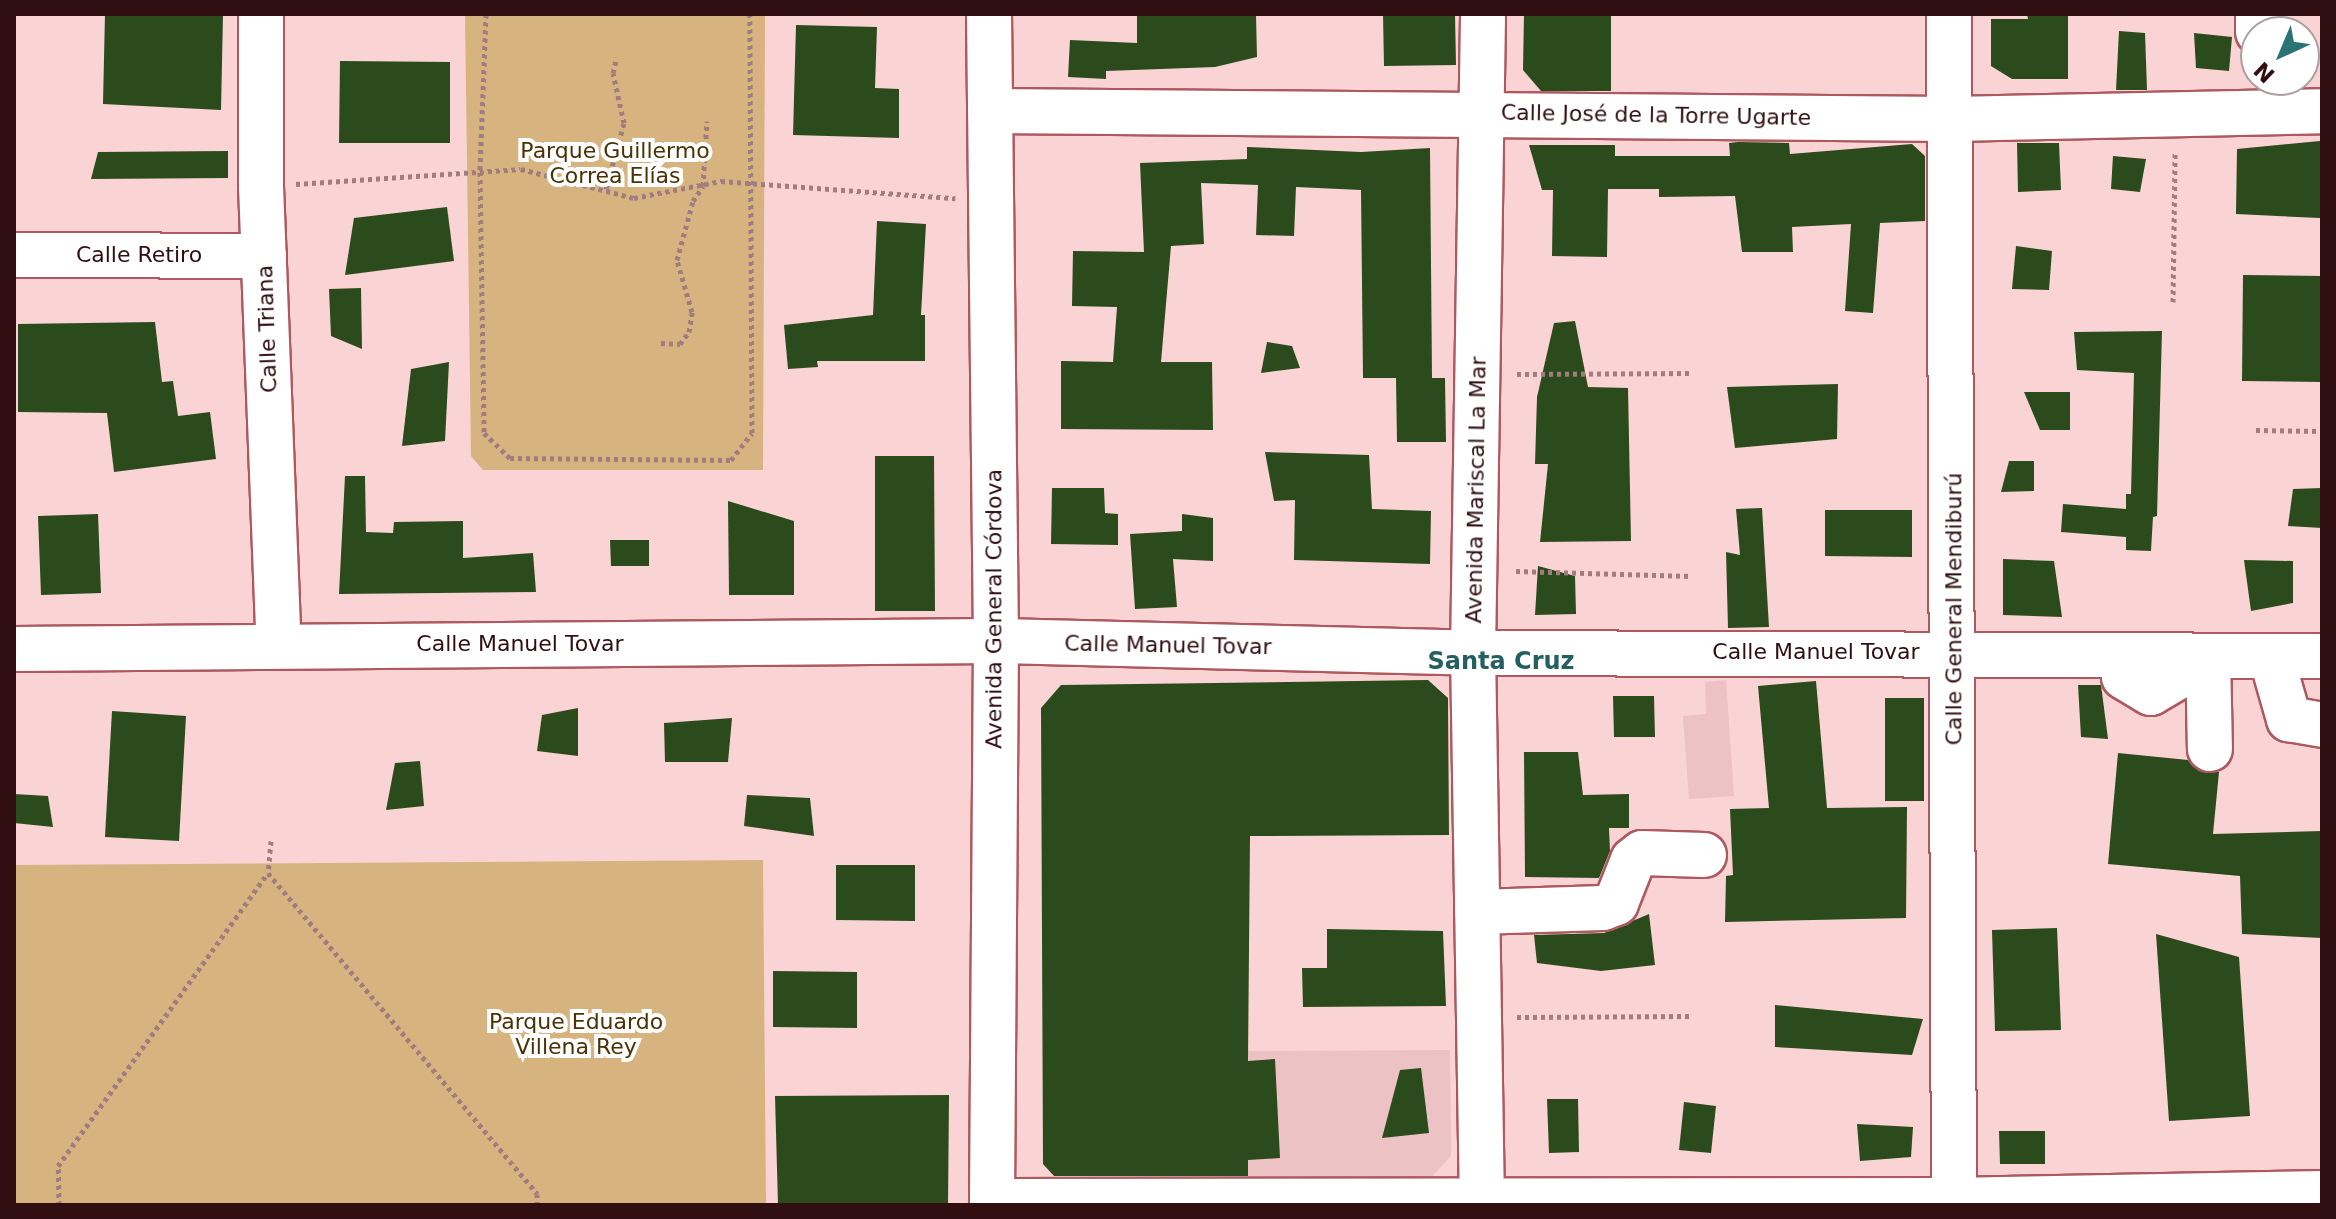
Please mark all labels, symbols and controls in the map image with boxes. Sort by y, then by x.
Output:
north arrow [2240,16,2320,96]
text: N [2249,57,2280,88]
street label: Calle José de la Torre Ugarte [1501,99,1811,131]
park label: Parque Guillermo Correa Elías [520,137,710,188]
street label: Calle Retiro [76,242,202,268]
street label: Calle Triana [252,265,282,393]
street label: Avenida Mariscal La Mar [1460,356,1492,624]
street label: Avenida General Córdova [981,469,1007,749]
street label: Calle General Mendiburú [1941,473,1967,745]
street label: Calle Manuel Tovar [1064,630,1272,660]
street label: Calle Manuel Tovar [416,631,624,657]
street label: Calle Manuel Tovar [1712,639,1920,665]
district label: Santa Cruz [1427,648,1575,676]
park label: Parque Eduardo Villena Rey [489,1008,663,1060]

